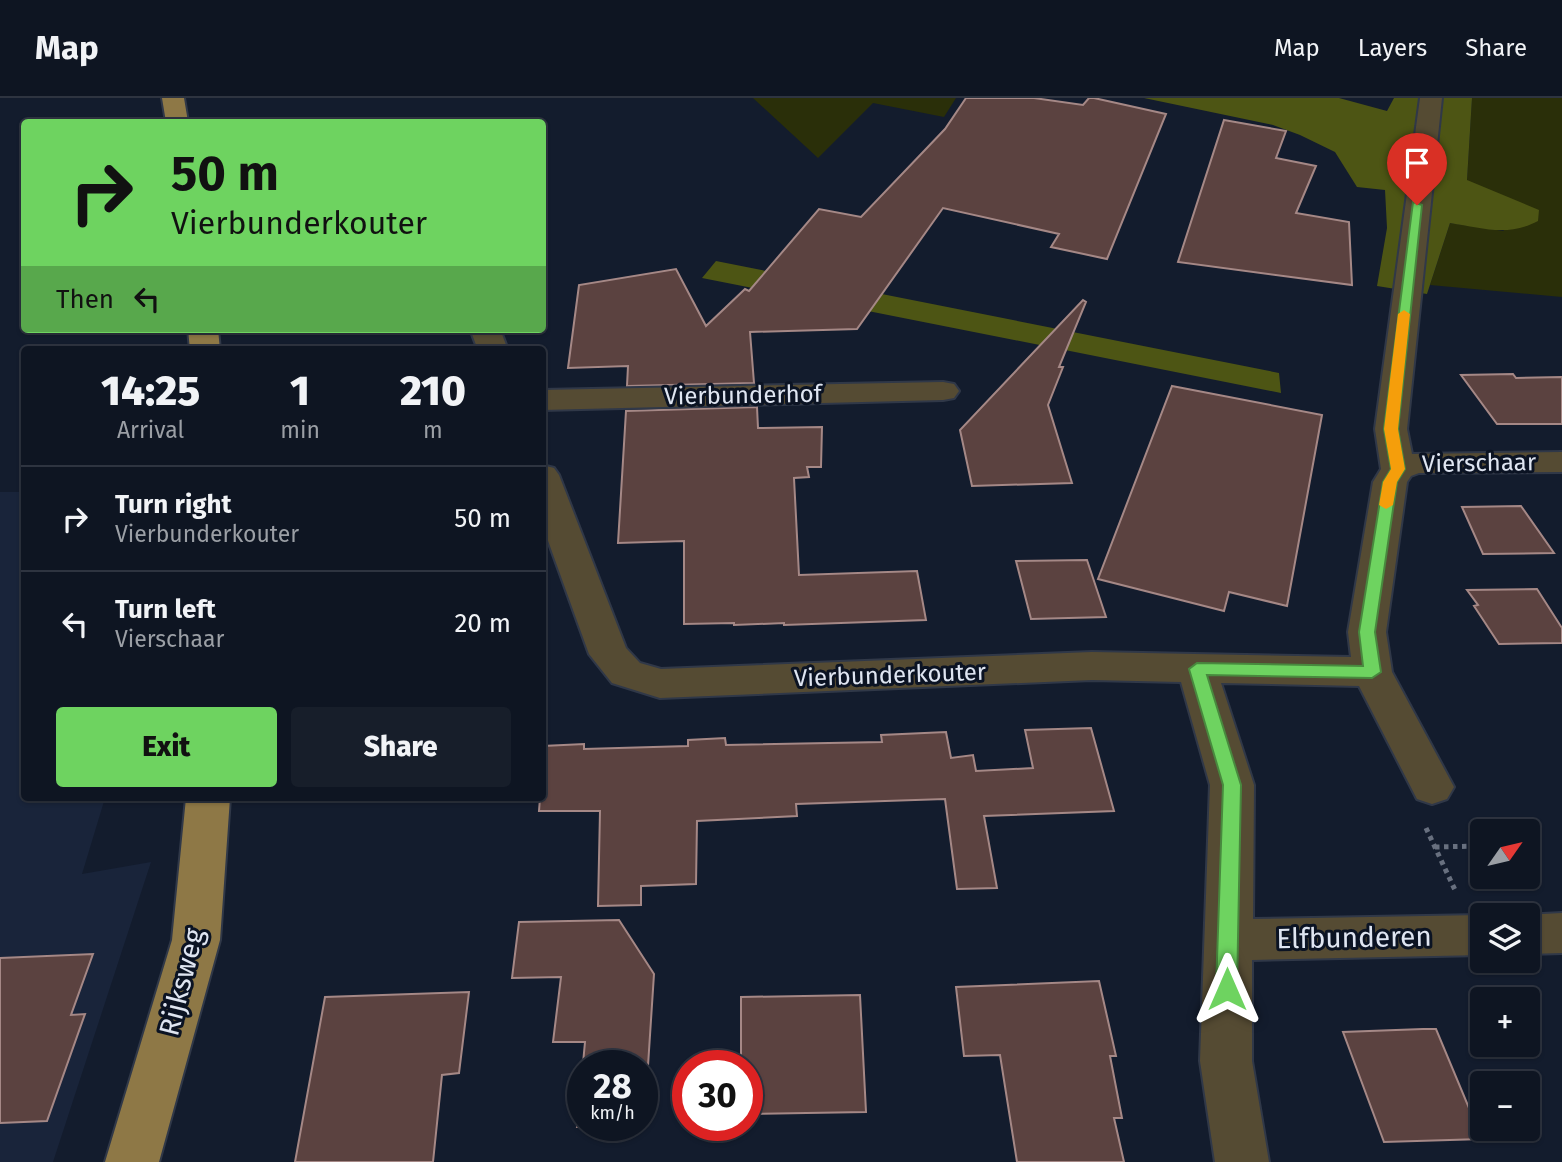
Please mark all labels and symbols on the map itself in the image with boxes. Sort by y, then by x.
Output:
pin [1387,133,1447,205]
street label: Vierbunderhof [664,380,824,410]
street label: Vierschaar [1422,448,1537,478]
street label: Vierbunderkouter [793,658,987,692]
north arrow [1470,819,1540,889]
street label: Elfbunderen [1276,920,1432,955]
street label: Rijksweg [152,925,211,1039]
position arrow [1190,952,1264,1026]
speed limit sign: 30 [672,1050,763,1141]

